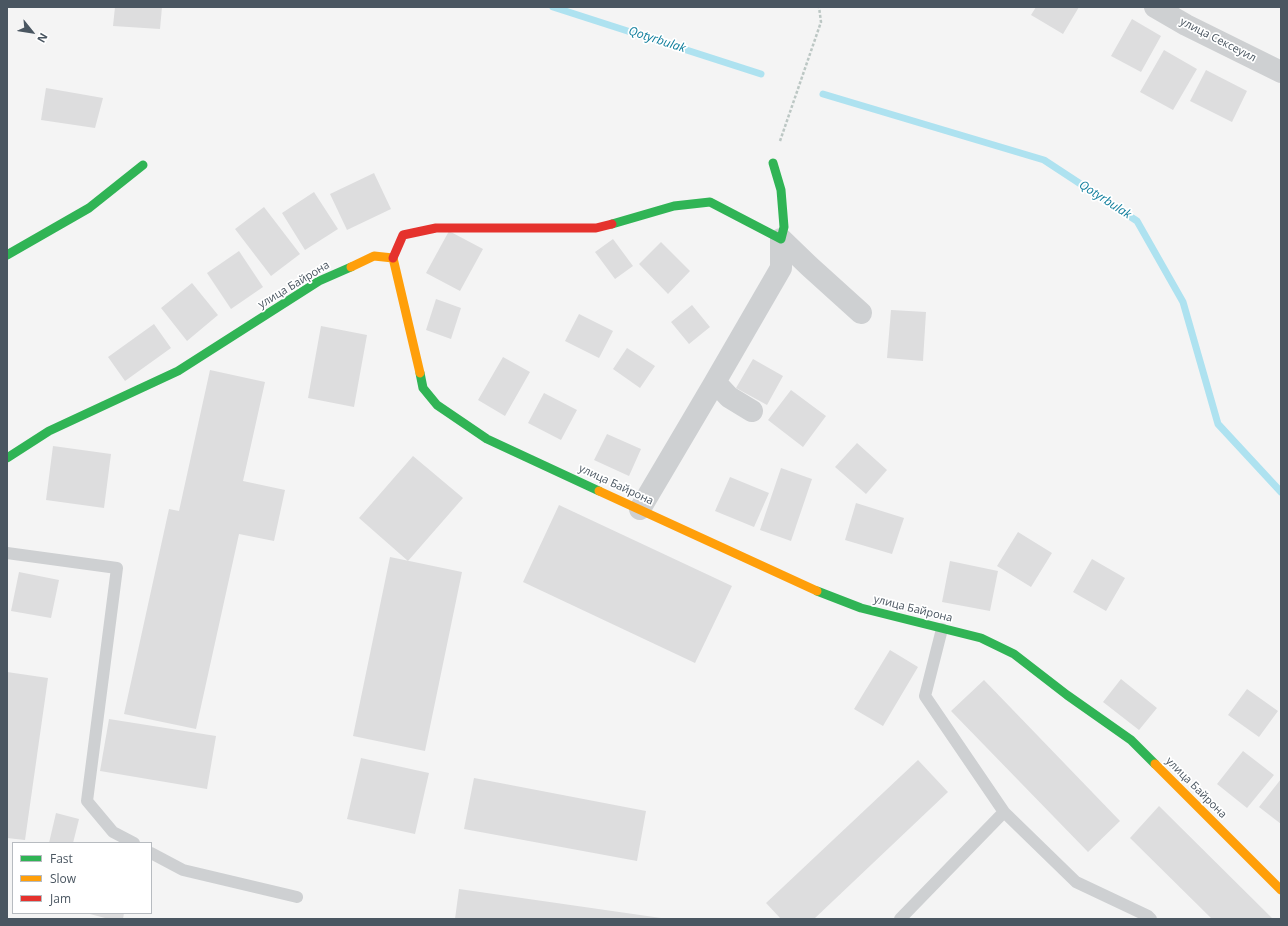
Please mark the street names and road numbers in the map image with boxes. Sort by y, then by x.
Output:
street label: улица Сексеуил [1178,15,1258,65]
street label: улица Байрона [256,259,332,311]
street label: улица Байрона [577,462,655,508]
street label: улица Байрона [872,593,954,625]
street label: улица Байрона [1163,755,1229,821]

